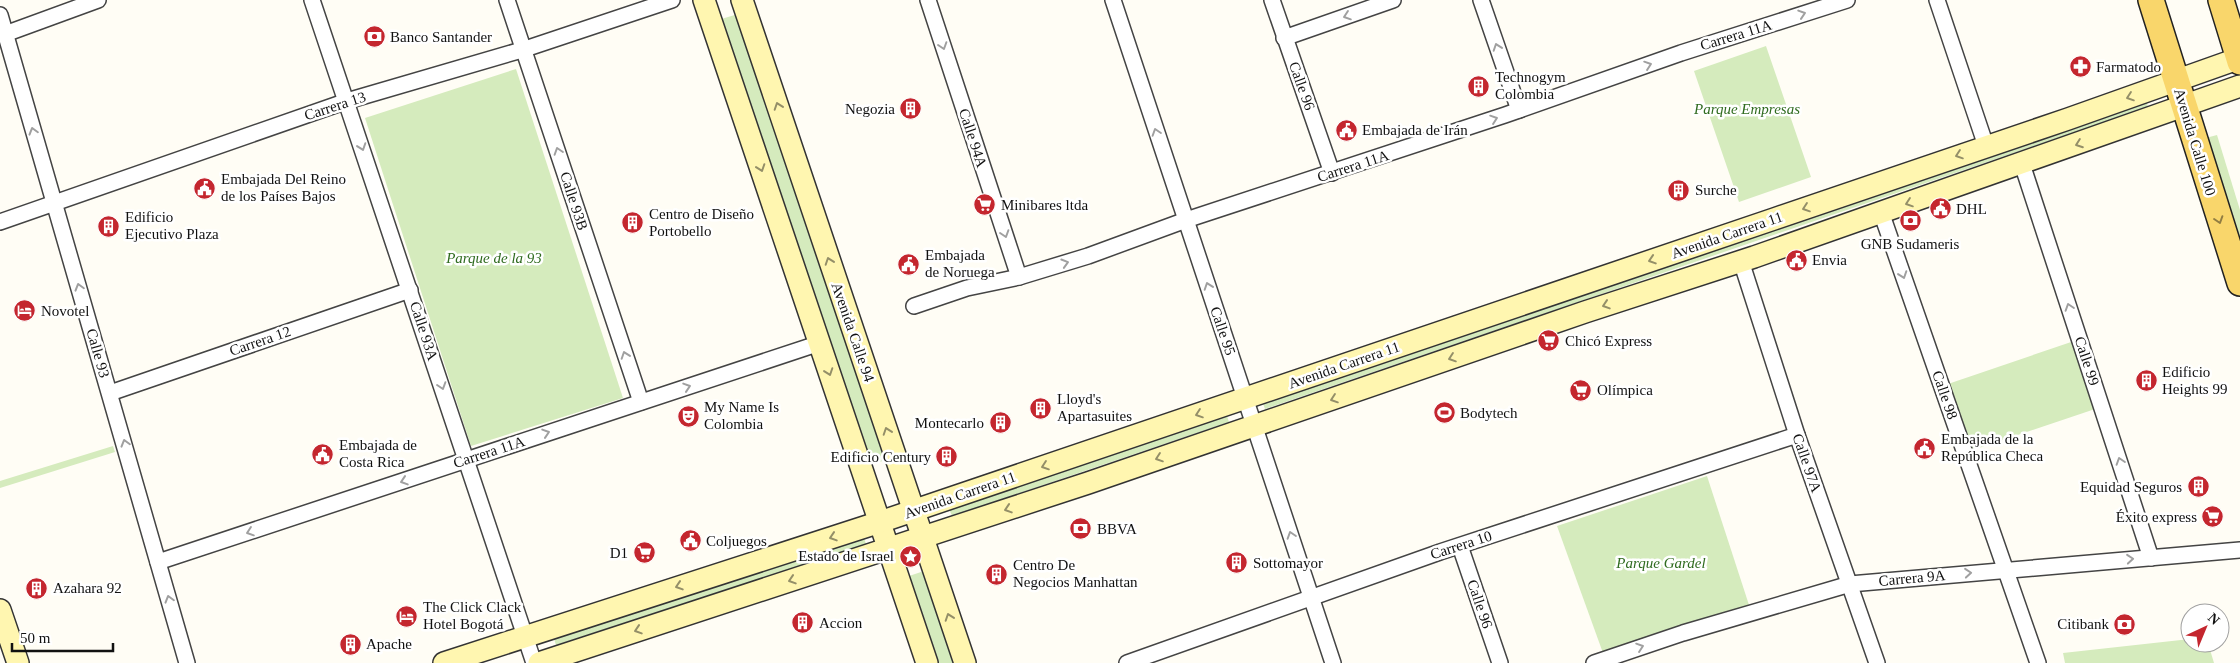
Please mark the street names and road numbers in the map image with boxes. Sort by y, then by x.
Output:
street label: Carrera 11A [1698,16,1774,53]
street label: Calle 96 [1286,60,1318,113]
street label: Avenida Calle 100 [2171,86,2219,198]
street label: Carrera 13 [302,89,368,123]
street label: Calle 94A [956,106,990,170]
street label: Carrera 11A [1315,147,1391,185]
street label: Calle 93B [557,170,591,232]
street label: Avenida Carrera 11 [1669,208,1785,262]
street label: Avenida Calle 94 [829,280,878,384]
street label: Calle 93A [407,299,441,363]
street label: Calle 95 [1207,305,1239,357]
street label: Carrera 12 [227,323,293,359]
street label: Calle 93 [83,327,113,379]
street label: Calle 99 [2072,335,2102,387]
street label: Avenida Carrera 11 [1286,338,1402,392]
street label: Calle 98 [1929,369,1961,421]
street label: Calle 97A [1789,431,1825,495]
street label: Carrera 11A [451,433,527,471]
street label: Avenida Carrera 11 [902,468,1018,522]
street label: Carrera 10 [1428,528,1494,562]
street label: Carrera 9A [1878,567,1946,589]
street label: Calle 96 [1464,578,1496,631]

